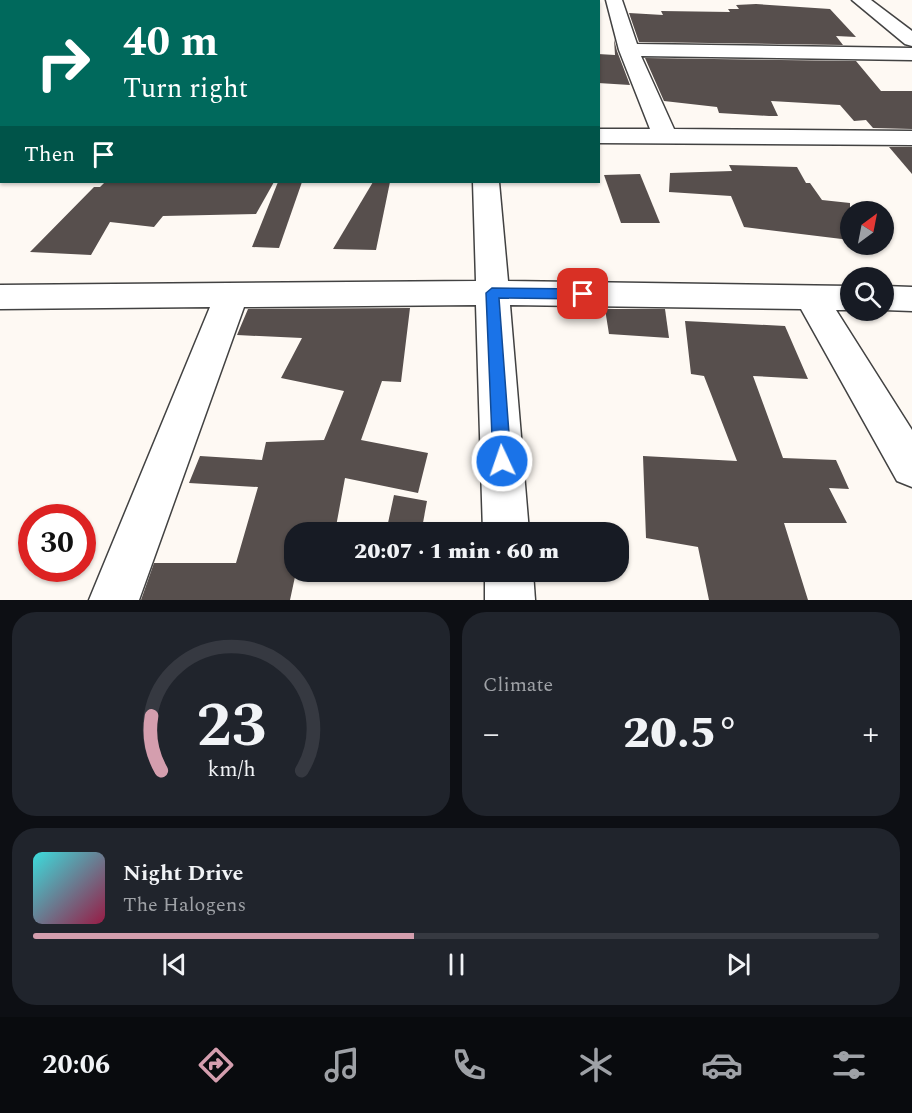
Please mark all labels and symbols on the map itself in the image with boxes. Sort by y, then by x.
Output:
north arrow [840,201,894,255]
pin [557,268,608,319]
position arrow [470,429,534,493]
speed limit sign: 30 [18,504,96,582]

